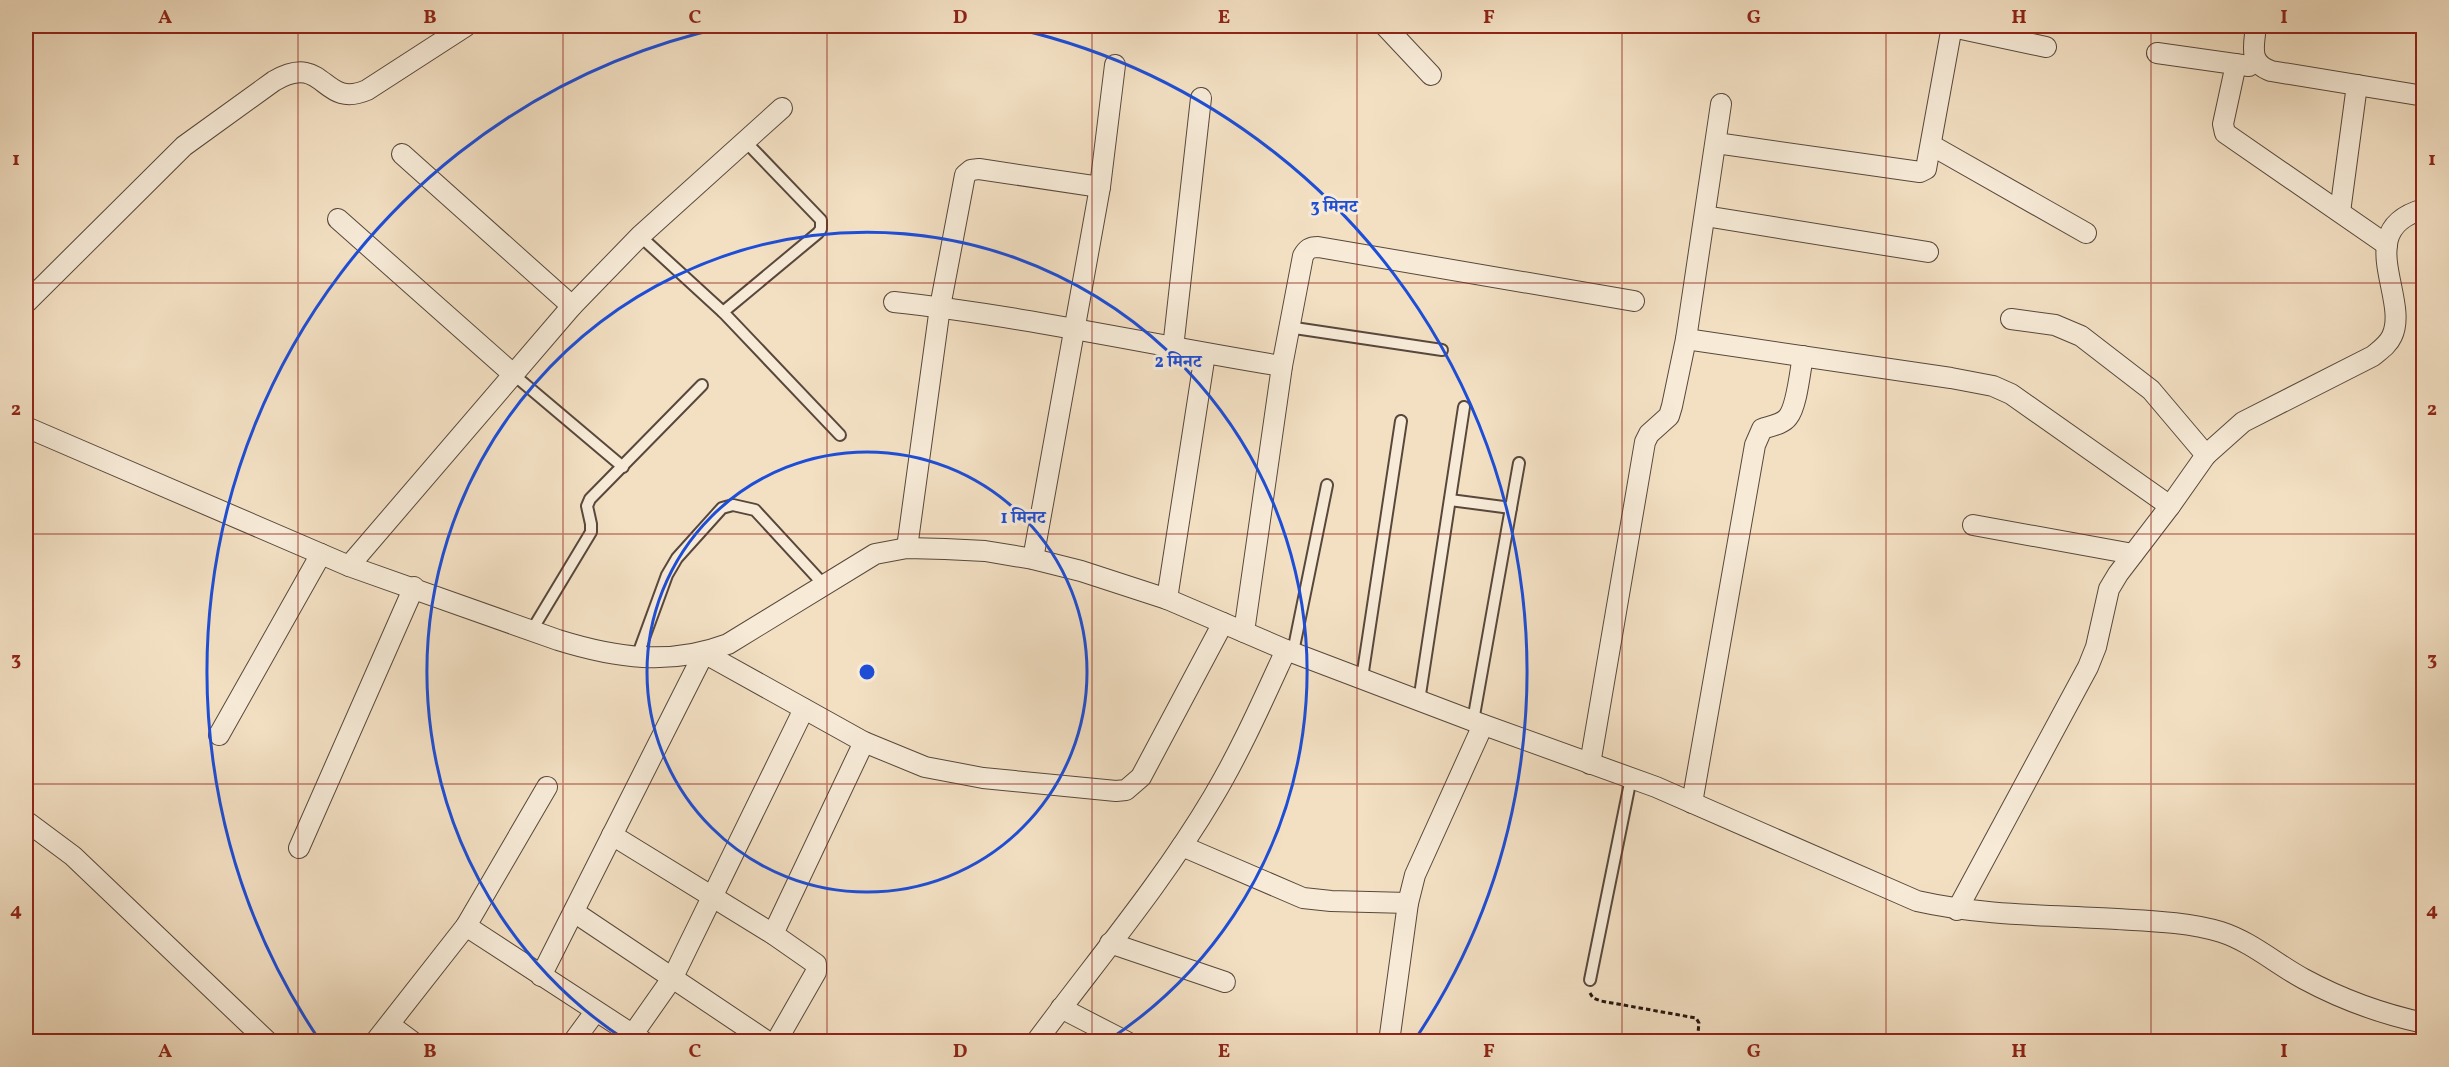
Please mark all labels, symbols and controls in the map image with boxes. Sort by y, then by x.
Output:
text: A [158,4,172,32]
text: B [423,4,437,32]
text: C [689,4,702,32]
text: D [953,4,967,32]
text: E [1218,4,1230,32]
text: F [1483,4,1495,32]
text: G [1747,4,1761,32]
text: H [2011,4,2027,32]
text: I [2280,4,2288,32]
text: 1 [12,146,20,174]
text: 1 [2428,146,2436,174]
text: 3 मिनट [1311,195,1359,220]
text: 2 मिनट [1154,350,1203,375]
text: 2 [11,396,21,424]
text: 2 [2427,396,2437,424]
text: 1 मिनट [1001,506,1047,531]
text: 3 [11,646,21,674]
text: 3 [2427,646,2437,674]
centre of rings [857,662,877,682]
text: 4 [10,897,22,925]
text: 4 [2426,897,2438,925]
text: A [158,1038,172,1066]
text: B [423,1038,437,1066]
text: C [689,1038,702,1066]
text: D [953,1038,967,1066]
text: E [1218,1038,1230,1066]
text: F [1483,1038,1495,1066]
text: G [1747,1038,1761,1066]
text: H [2011,1038,2027,1066]
text: I [2280,1038,2288,1066]

